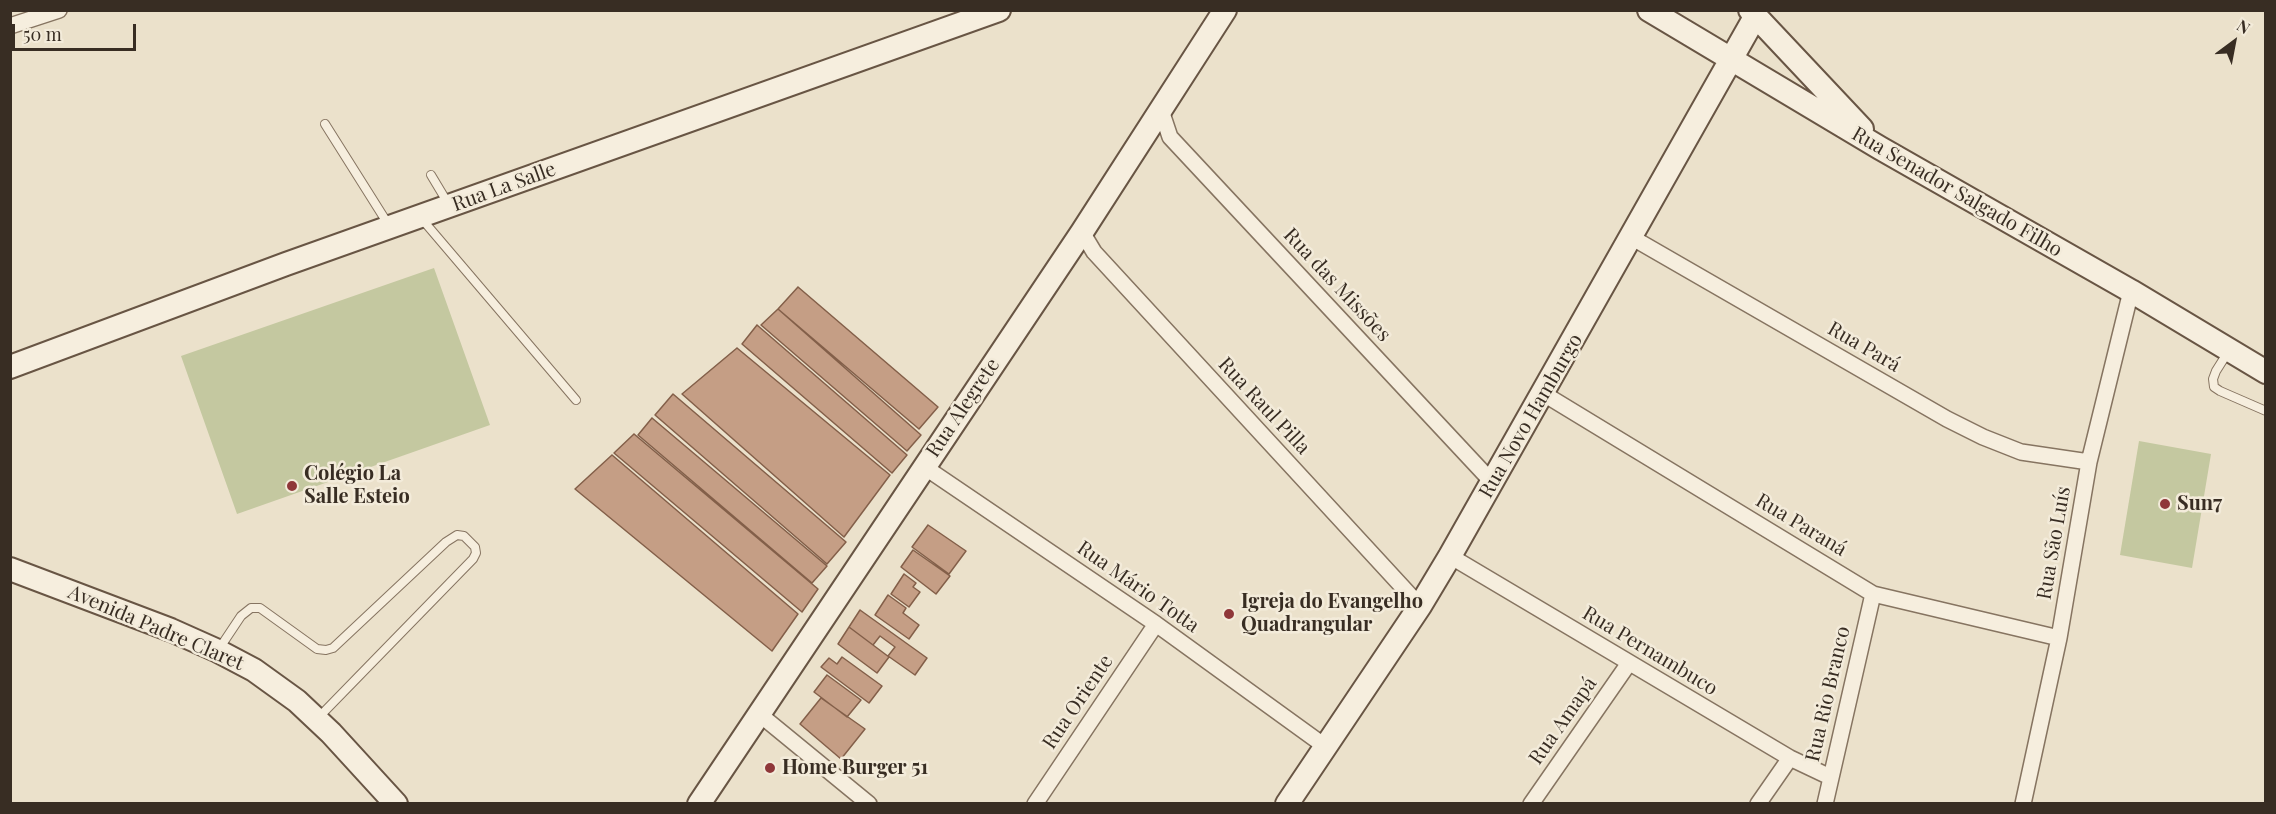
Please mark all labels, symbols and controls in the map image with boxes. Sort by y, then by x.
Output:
scale bar [15,12,140,50]
north arrow [2204,12,2264,72]
text: N [2233,14,2254,38]
text: 50 m [23,22,62,46]
street label: Rua Senador Salgado Filho [1848,122,2066,262]
street label: Rua La Salle [449,157,559,217]
street label: Rua das Missões [1278,223,1396,347]
street label: Rua Pará [1823,317,1905,377]
street label: Rua Novo Hamburgo [1474,330,1588,502]
street label: Rua Raul Pilla [1213,353,1315,459]
street label: Rua Alegrete [921,354,1005,462]
place label: Colégio La Salle Esteio [304,462,410,509]
marker: Colégio La Salle Esteio [285,479,299,493]
street label: Rua São Luís [2032,485,2076,601]
street label: Rua Paraná [1751,488,1851,562]
place label: Sun7 [2177,492,2222,516]
marker: Sun7 [2158,497,2172,511]
street label: Rua Mário Totta [1072,536,1204,638]
street label: Avenida Padre Claret [65,580,247,676]
place label: Igreja do Evangelho Quadrangular [1241,590,1423,637]
street label: Rua Pernambuco [1578,601,1722,701]
marker: Igreja do Evangelho Quadrangular [1222,607,1236,621]
street label: Rua Rio Branco [1801,624,1855,764]
street label: Rua Oriente [1038,650,1118,754]
street label: Rua Amapá [1524,673,1602,769]
place label: Home Burger 51 [782,756,928,780]
marker: Home Burger 51 [763,761,777,775]

